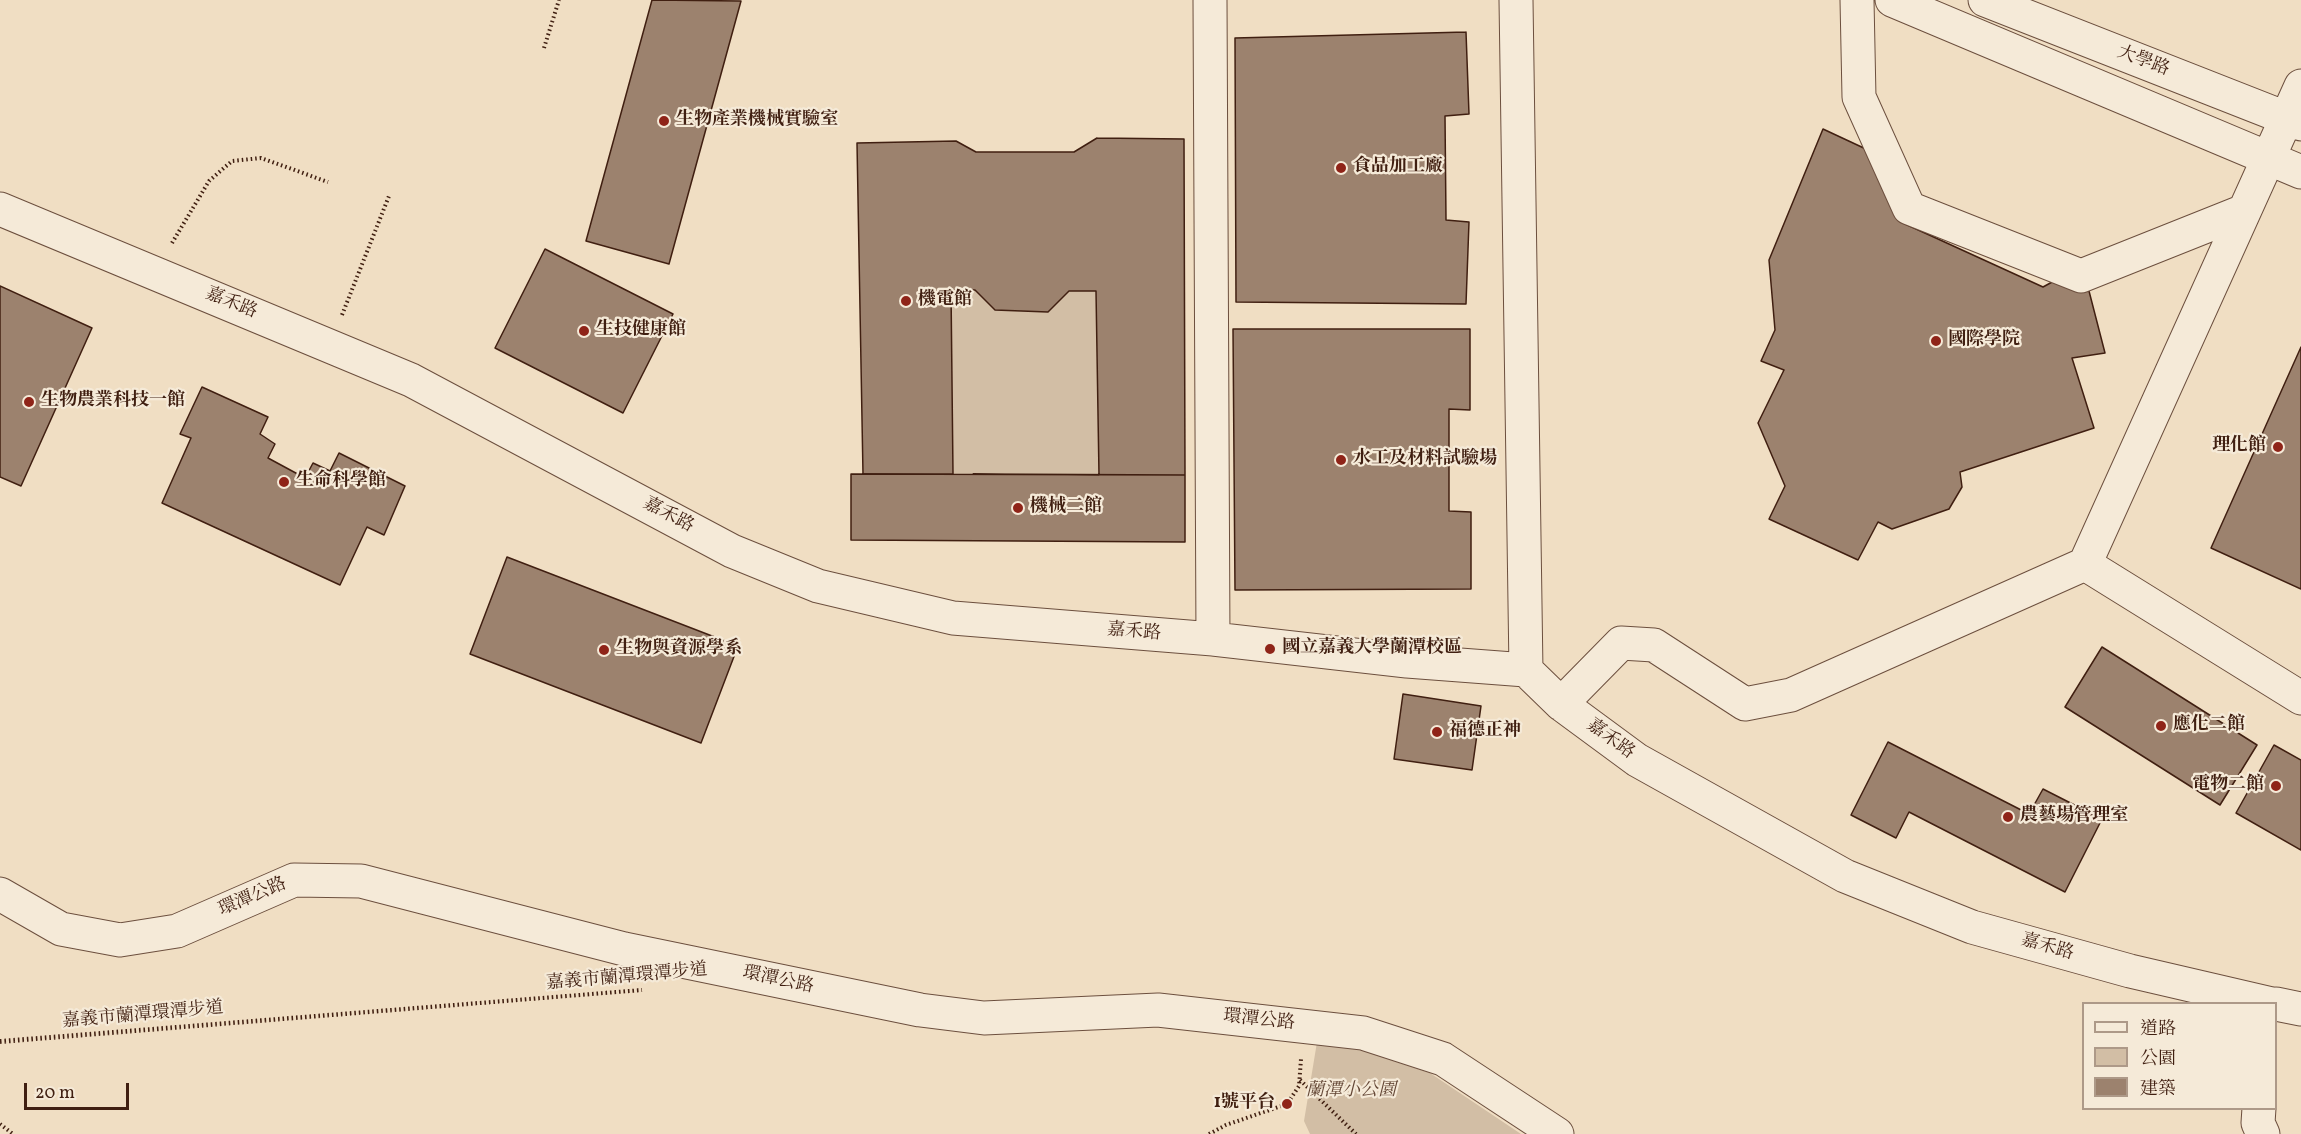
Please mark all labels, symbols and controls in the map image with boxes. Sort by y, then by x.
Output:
street label: 大學路 [2114,42,2172,82]
place label: 生物產業機械實驗室 [676,110,838,132]
marker: 生物產業機械實驗室 [657,114,671,128]
place label: 食品加工廠 [1353,157,1443,179]
marker: 食品加工廠 [1334,161,1348,175]
street label: 嘉禾路 [202,284,260,324]
place label: 機電館 [918,290,972,312]
marker: 機電館 [899,294,913,308]
place label: 生技健康館 [596,320,686,342]
marker: 生技健康館 [577,324,591,338]
place label: 國際學院 [1948,330,2020,352]
marker: 國際學院 [1929,334,1943,348]
place label: 生物農業科技一館 [41,391,185,413]
marker: 生物農業科技一館 [22,395,36,409]
place label: 理化館 [2212,436,2266,458]
marker: 理化館 [2271,440,2285,454]
place label: 水工及材料試驗場 [1353,449,1497,471]
marker: 水工及材料試驗場 [1334,453,1348,467]
place label: 生命科學館 [296,471,386,493]
marker: 生命科學館 [277,475,291,489]
street label: 嘉禾路 [639,494,697,538]
place label: 機械二館 [1030,497,1102,519]
marker: 機械二館 [1011,501,1025,515]
street label: 嘉禾路 [1106,620,1162,646]
place label: 國立嘉義大學蘭潭校區 [1282,638,1462,660]
place label: 生物與資源學系 [616,639,742,661]
marker: 國立嘉義大學蘭潭校區 [1263,642,1277,656]
marker: 生物與資源學系 [597,643,611,657]
street label: 嘉禾路 [1582,715,1638,765]
place label: 應化二館 [2173,715,2245,737]
marker: 應化二館 [2154,719,2168,733]
place label: 福德正神 [1449,721,1521,743]
marker: 福德正神 [1430,725,1444,739]
place label: 電物二館 [2192,775,2264,797]
marker: 電物二館 [2269,779,2283,793]
place label: 農藝場管理室 [2020,806,2128,828]
marker: 農藝場管理室 [2001,810,2015,824]
street label: 環潭公路 [216,874,290,922]
street label: 嘉禾路 [2018,930,2076,966]
street label: 嘉義市蘭潭環潭步道 [545,960,709,996]
street label: 環潭公路 [741,963,815,999]
street label: 嘉義市蘭潭環潭步道 [61,998,225,1034]
legend [2082,1002,2277,1110]
street label: 環潭公路 [1222,1006,1296,1036]
text: 道路 [2140,1017,2176,1042]
text: 公園 [2140,1047,2176,1072]
scale bar [27,1071,132,1109]
text: 建築 [2140,1077,2176,1102]
text: 20 m [35,1081,75,1106]
park label: 蘭潭小公園 [1306,1081,1396,1103]
place label: 1號平台 [1214,1093,1275,1115]
marker: 1號平台 [1280,1097,1294,1111]

